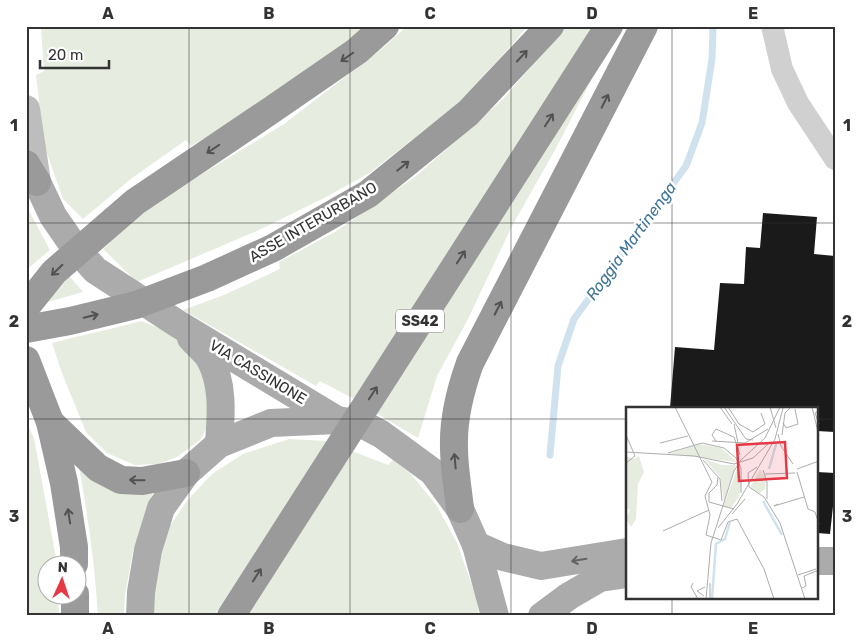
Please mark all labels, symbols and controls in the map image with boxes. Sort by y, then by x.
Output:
text: A [102,4,114,23]
text: B [263,4,275,23]
text: C [424,4,436,23]
text: D [586,4,598,23]
text: E [748,4,758,23]
scale bar [40,38,109,70]
text: 20 m [48,46,83,64]
one-way arrow [516,49,528,62]
one-way arrow [340,52,354,62]
one-way arrow [601,94,610,109]
one-way arrow [544,114,554,128]
text: 1 [10,116,18,135]
text: 1 [843,116,851,135]
one-way arrow [207,144,221,154]
one-way arrow [396,160,409,171]
street label: ASSE INTERURBANO [246,178,380,266]
water label: Roggia Martinenga [582,178,680,304]
one-way arrow [455,250,466,264]
one-way arrow [51,264,64,276]
one-way arrow [494,301,504,316]
road number: SS42 [396,310,444,332]
one-way arrow [83,311,99,320]
text: 2 [9,312,19,331]
text: 2 [842,312,852,331]
street label: VIA CASSINONE [206,336,310,408]
one-way arrow [368,387,378,401]
inset map [626,407,818,600]
one-way arrow [450,453,460,469]
one-way arrow [130,476,146,485]
text: 3 [9,507,19,526]
text: 3 [842,507,852,526]
one-way arrow [64,509,74,525]
north arrow [38,554,88,604]
one-way arrow [572,555,588,565]
text: N [57,559,68,576]
one-way arrow [252,568,262,582]
text: A [102,619,114,638]
text: B [263,619,275,638]
text: C [424,619,436,638]
text: D [586,619,598,638]
text: E [748,619,758,638]

